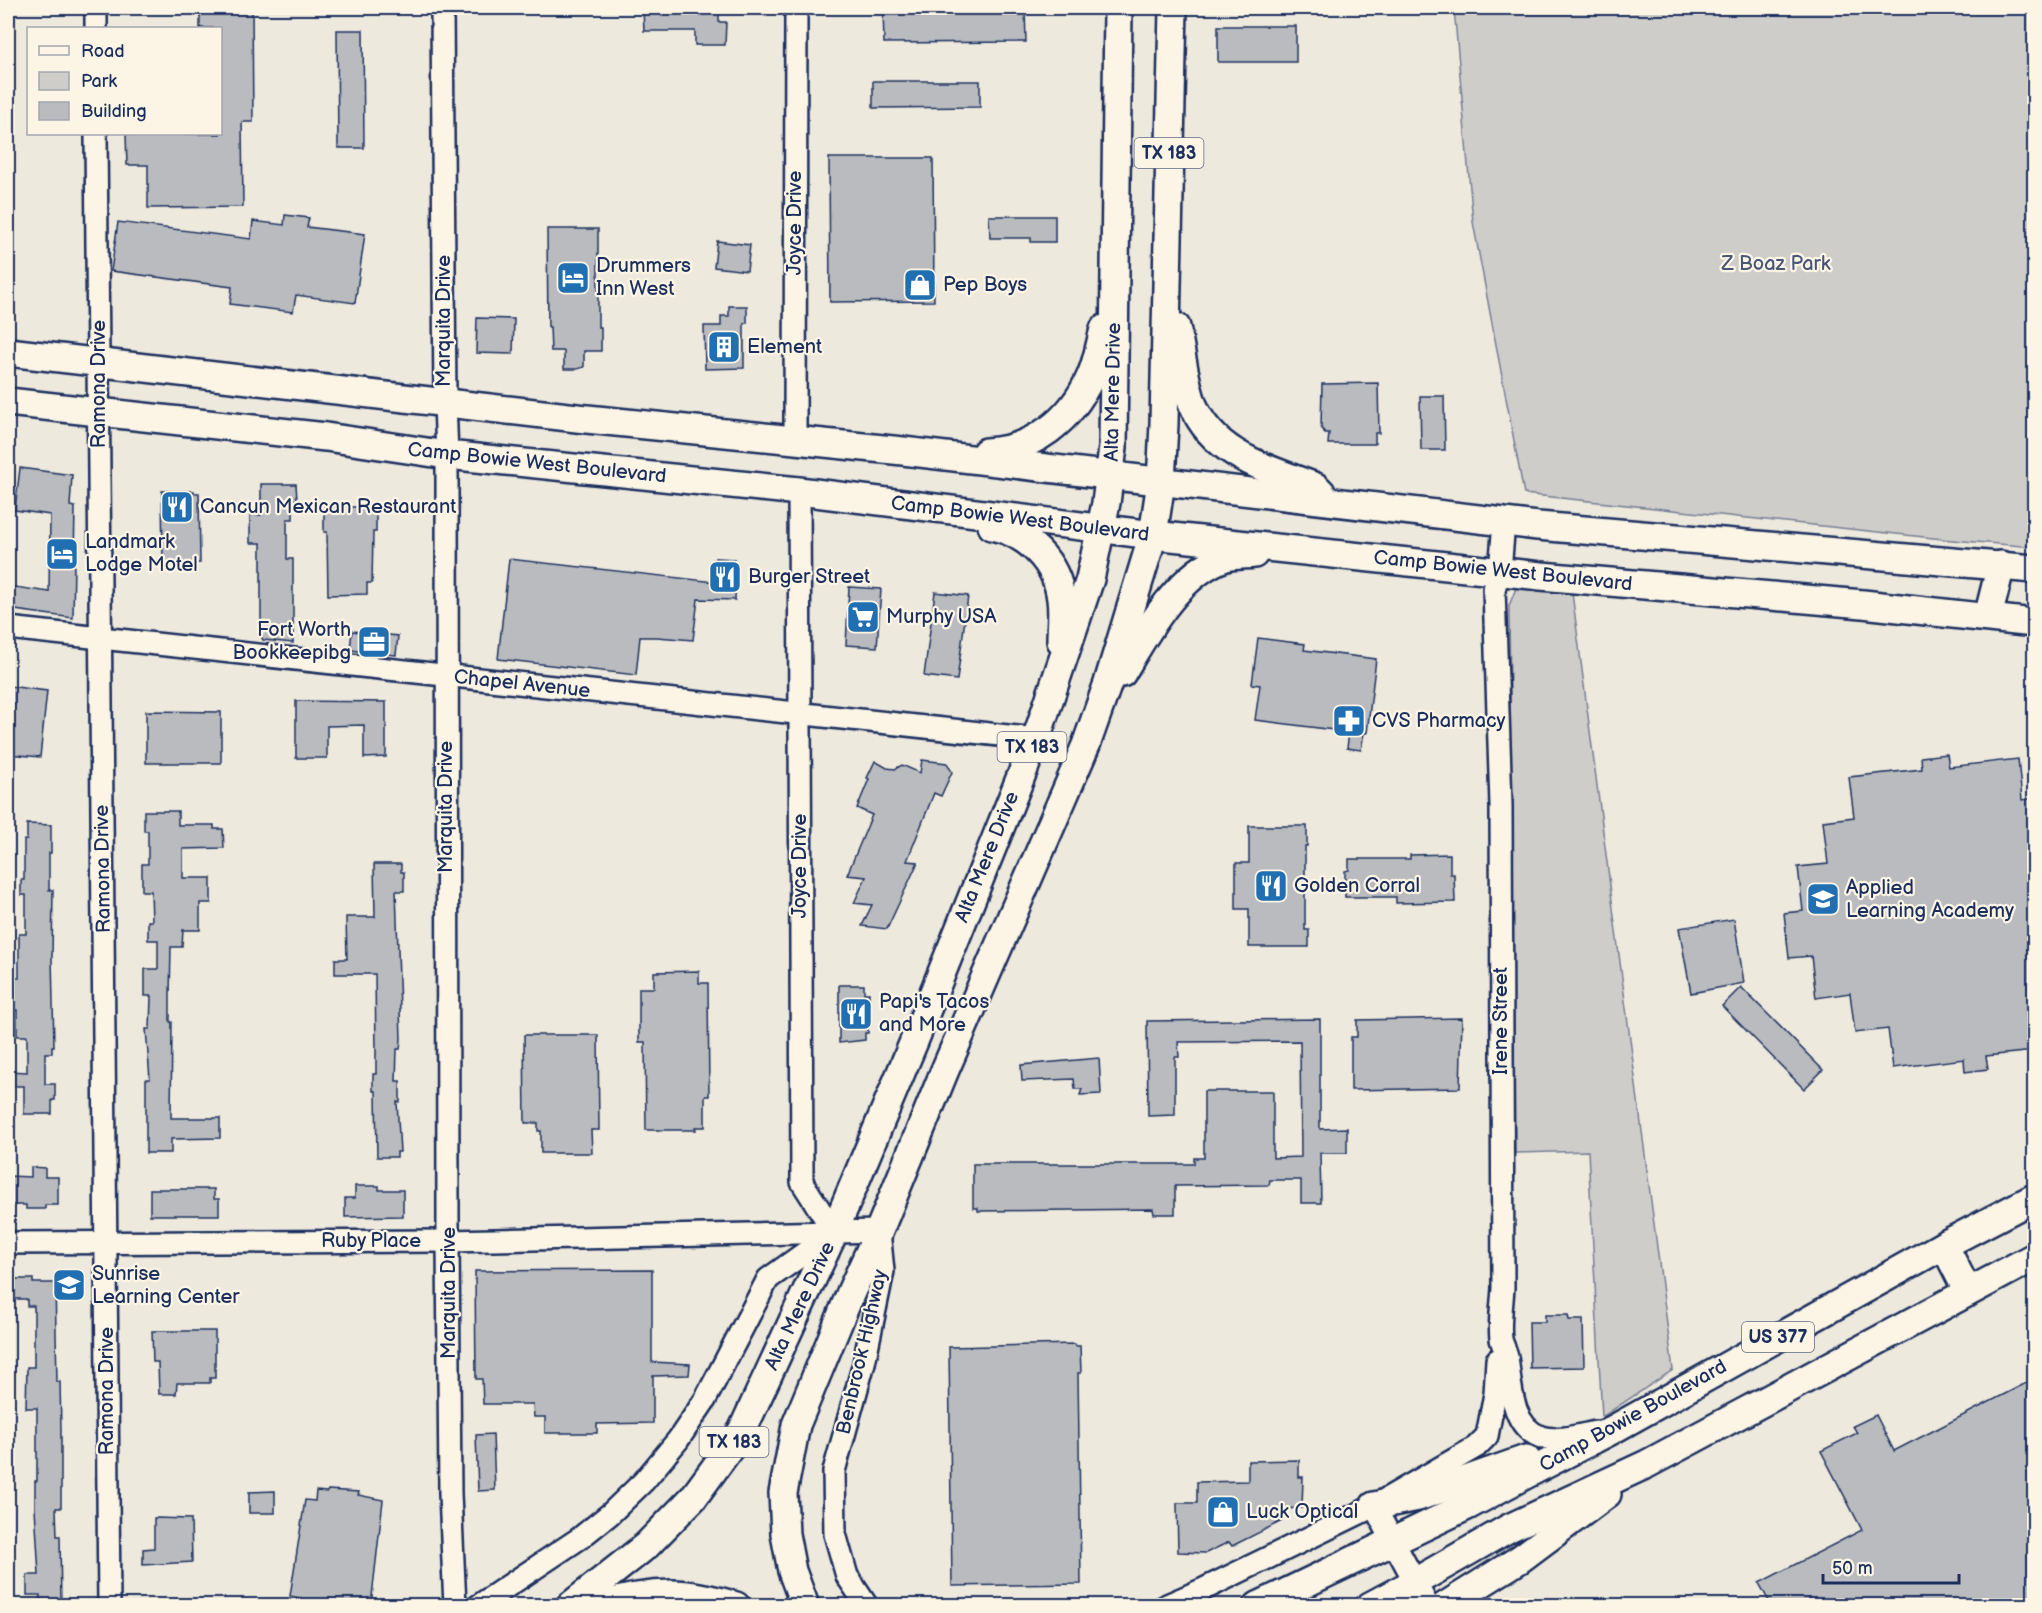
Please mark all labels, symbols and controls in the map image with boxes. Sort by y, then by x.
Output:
legend [27,27,222,135]
text: Road [81,41,125,62]
text: Park [81,71,117,92]
text: Building [81,101,147,122]
road number: TX 183 [1134,138,1204,168]
street label: Joyce Drive [783,171,807,275]
park label: Z Boaz Park [1720,252,1831,276]
place label: Drummers Inn West [596,254,691,301]
street label: Marquita Drive [432,255,456,387]
hotel icon: Drummers Inn West [555,260,591,296]
shop icon: Pep Boys [902,267,938,303]
place label: Pep Boys [943,273,1027,297]
street label: Ramona Drive [87,320,111,448]
street label: Alta Mere Drive [1100,322,1126,462]
building icon: Element [706,329,742,365]
place label: Element [747,335,822,359]
street label: Camp Bowie West Boulevard [406,437,668,489]
restaurant icon: Cancun Mexican Restaurant [159,489,195,525]
street label: Camp Bowie West Boulevard [889,491,1151,547]
place label: Cancun Mexican Restaurant [200,495,456,519]
place label: Landmark Lodge Motel [85,530,198,577]
hotel icon: Landmark Lodge Motel [44,536,80,572]
street label: Camp Bowie West Boulevard [1372,545,1634,597]
restaurant icon: Burger Street [707,559,743,595]
place label: Burger Street [748,565,870,589]
supermarket icon: Murphy USA [845,599,881,635]
place label: Murphy USA [886,605,997,629]
place label: Fort Worth Bookkeepibg [233,618,351,665]
office icon: Fort Worth Bookkeepibg [356,624,392,660]
street label: Chapel Avenue [453,665,592,703]
pharmacy icon: CVS Pharmacy [1331,703,1367,739]
place label: CVS Pharmacy [1372,709,1506,733]
road number: TX 183 [998,732,1066,762]
street label: Marquita Drive [434,741,458,873]
street label: Alta Mere Drive [950,788,1024,926]
street label: Ramona Drive [90,804,116,933]
street label: Joyce Drive [788,814,812,918]
restaurant icon: Golden Corral [1253,868,1289,904]
place label: Golden Corral [1294,874,1420,898]
place label: Applied Learning Academy [1846,876,2014,923]
school or university icon: Applied Learning Academy [1805,881,1841,917]
street label: Irene Street [1489,967,1513,1075]
place label: Papi's Tacos and More [879,990,989,1037]
restaurant icon: Papi's Tacos and More [838,996,874,1032]
street label: Marquita Drive [437,1227,461,1359]
street label: Ruby Place [321,1229,421,1253]
street label: Alta Mere Drive [760,1238,840,1374]
place label: Sunrise Learning Center [92,1262,240,1309]
school or university icon: Sunrise Learning Center [51,1267,87,1303]
street label: Benbrook Highway [831,1267,893,1437]
road number: US 377 [1742,1322,1814,1352]
street label: Ramona Drive [95,1327,119,1455]
street label: Camp Bowie Boulevard [1535,1354,1731,1478]
road number: TX 183 [700,1427,768,1457]
shop icon: Luck Optical [1205,1494,1241,1530]
place label: Luck Optical [1246,1500,1358,1524]
scale bar [1823,1547,1960,1585]
text: 50 m [1832,1558,1873,1579]

